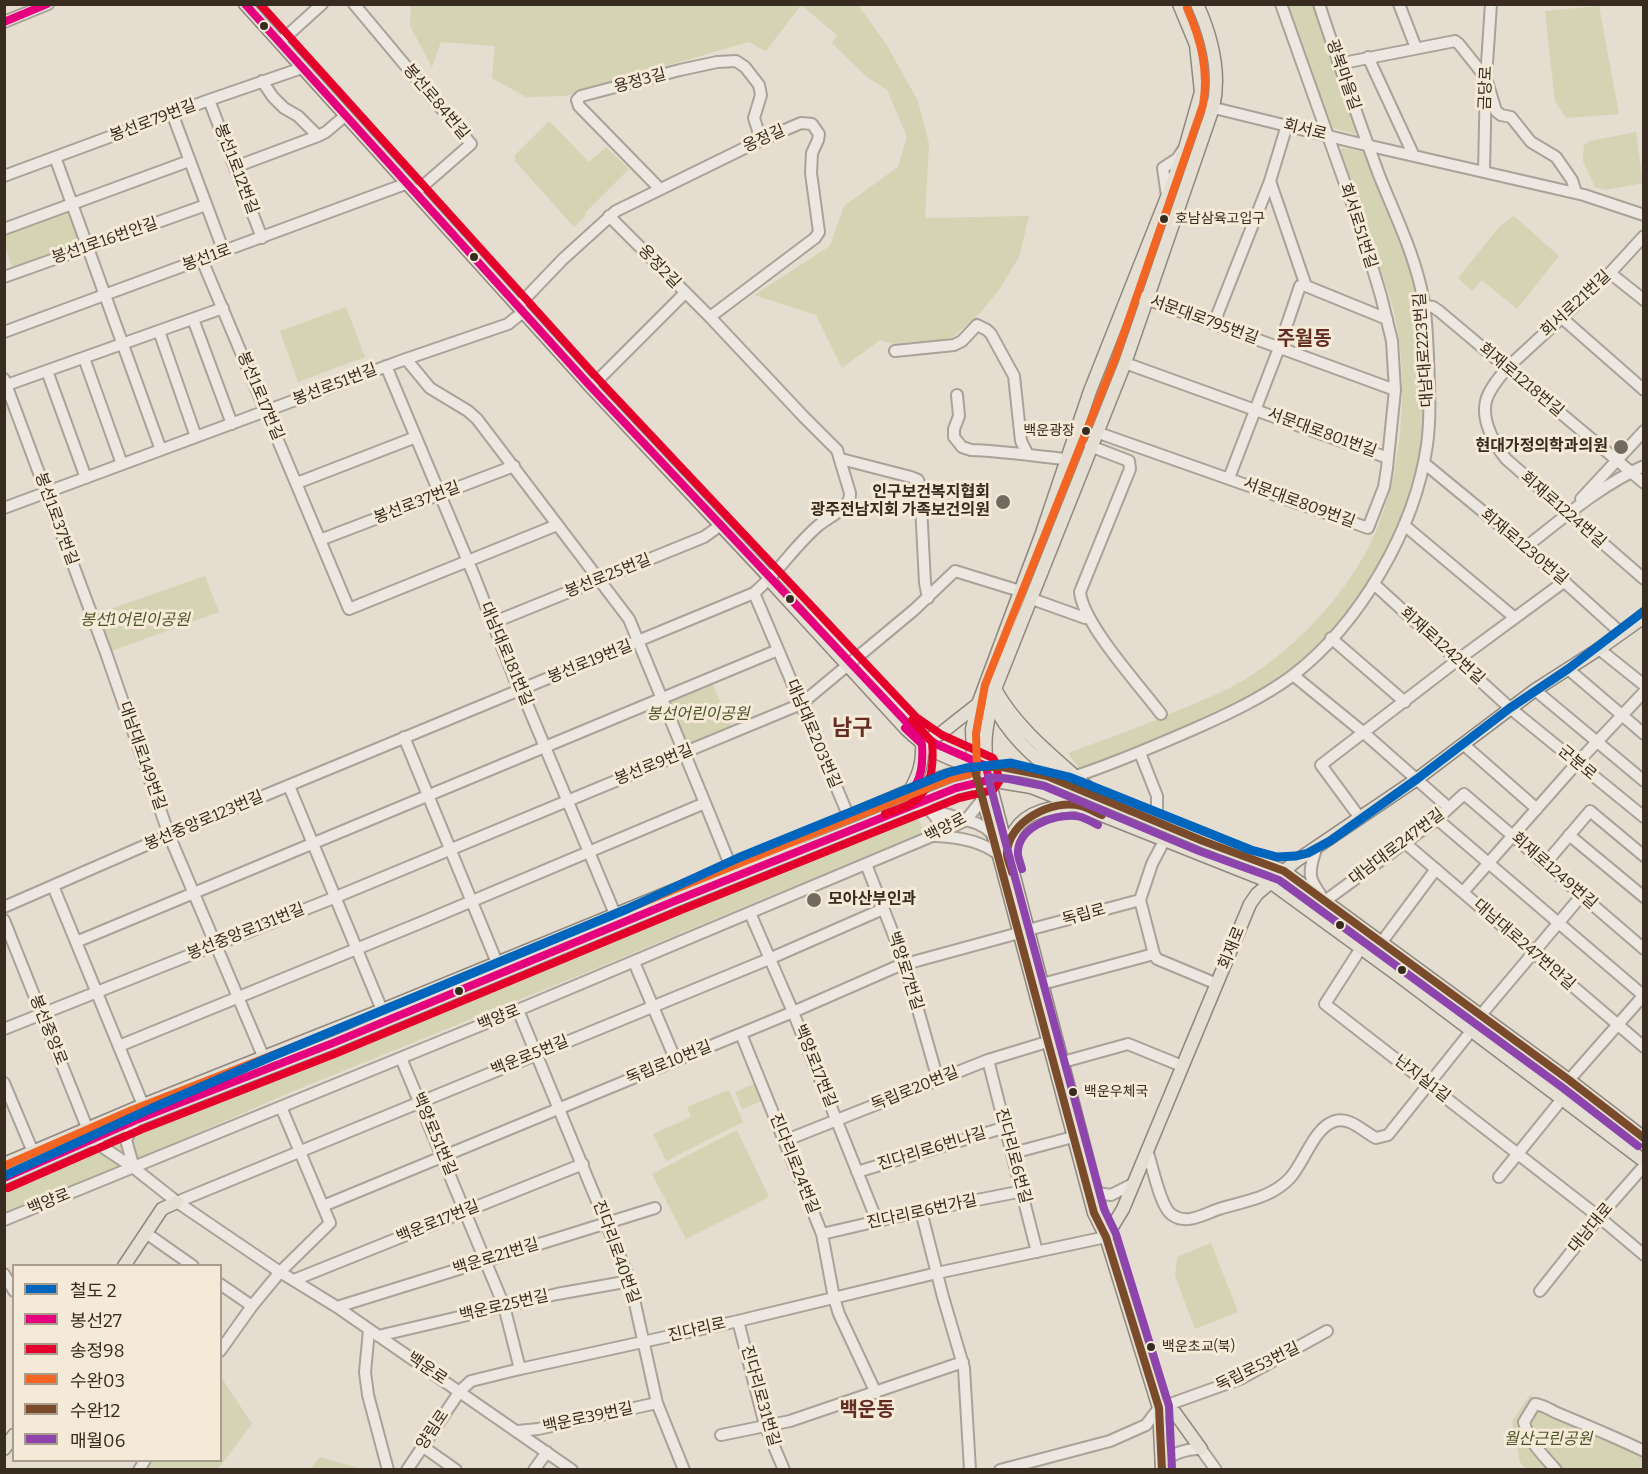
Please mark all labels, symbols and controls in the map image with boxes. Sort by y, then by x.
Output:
unlabelled marker [258,20,270,32]
street label: 광복마을길 [1322,37,1364,113]
street label: 봉선로84번길 [399,60,473,144]
street label: 용정3길 [612,65,668,97]
street label: 금당로 [1476,66,1496,110]
street label: 봉선로79번길 [107,96,199,146]
street label: 회서로 [1281,115,1329,145]
street label: 봉선1로12번길 [210,121,262,217]
street label: 옹정길 [740,121,788,157]
street label: 회서로51번길 [1335,181,1381,271]
place label: 호남삼육고입구 [1175,211,1265,227]
marker: 호남삼육고입구 [1158,213,1170,225]
street label: 봉선1로16번안길 [50,214,160,268]
street label: 봉선1로 [180,240,234,276]
street label: 옹정2길 [634,241,684,293]
unlabelled marker [468,251,480,263]
street label: 회서로21번길 [1537,267,1615,341]
street label: 서문대로795번길 [1147,291,1261,349]
street label: 대남대로223번길 [1410,292,1438,408]
district label: 주월동 [1276,327,1332,351]
street label: 회재로1218번길 [1475,339,1567,421]
street label: 봉선1로17번길 [233,349,287,443]
street label: 봉선로51번길 [290,360,380,410]
street label: 서문대로801번길 [1265,404,1379,462]
place label: 백운광장 [1023,423,1075,439]
marker: 백운광장 [1080,425,1092,437]
place label: 현대가정의학과의원 [1476,437,1608,457]
marker: 현대가정의학과의원 [1612,438,1630,456]
street label: 회재로1224번길 [1516,468,1610,552]
street label: 봉선1로37번길 [30,470,82,568]
street label: 서문대로809번길 [1240,474,1358,532]
street label: 봉선로37번길 [371,478,463,528]
place label: 인구보건복지협회 광주전남지회 가족보건의원 [810,483,990,521]
marker: 인구보건복지협회 광주전남지회 가족보건의원 [994,493,1012,511]
street label: 회재로1230번길 [1476,505,1572,589]
street label: 봉선로25번길 [562,550,654,602]
unlabelled marker [784,593,796,605]
street label: 대남대로181번길 [475,599,537,709]
street label: 회재로1242번길 [1396,603,1488,689]
park label: 봉선1어린이공원 [80,611,190,631]
street label: 봉선로19번길 [545,636,635,688]
street label: 대남대로203번길 [781,677,845,791]
street label: 대남대로149번길 [114,699,170,813]
park label: 봉선어린이공원 [646,705,750,725]
district label: 남구 [832,716,872,742]
street label: 봉선로9번길 [612,741,696,789]
street label: 군분로 [1554,741,1600,785]
street label: 봉선중앙로123번길 [142,787,266,855]
street label: 대남대로247번길 [1346,805,1448,889]
street label: 백양로 [922,809,970,847]
street label: 회재로1249번길 [1507,828,1601,914]
place label: 모아산부인과 [828,890,916,910]
marker: 모아산부인과 [805,891,823,909]
street label: 대남대로247번안길 [1469,895,1579,995]
street label: 봉선중앙로131번길 [184,900,308,964]
street label: 독립로 [1060,900,1108,930]
unlabelled marker [1334,919,1346,931]
street label: 회재로 [1215,924,1249,972]
street label: 백양로7번길 [883,929,927,1013]
unlabelled marker [1396,964,1408,976]
unlabelled marker [453,985,465,997]
street label: 봉선중앙로 [25,992,71,1068]
street label: 백양로 [475,1001,523,1035]
street label: 백양로17번길 [790,1022,840,1110]
street label: 백운로5번길 [488,1032,572,1080]
street label: 독립로10번길 [624,1037,714,1089]
street label: 난지실1길 [1390,1051,1454,1107]
street label: 독립로20번길 [868,1063,962,1115]
place label: 백운우체국 [1084,1084,1148,1100]
marker: 백운우체국 [1067,1086,1079,1098]
street label: 백양로51번길 [408,1090,460,1178]
street label: 진다리로6번길 [991,1106,1035,1206]
street label: 진다리로24번길 [765,1111,823,1217]
street label: 진다리로6번나길 [875,1123,989,1175]
street label: 백양로 [25,1185,73,1219]
street label: 진다리로6번가길 [865,1191,979,1233]
street label: 백운로17번길 [394,1197,482,1247]
street label: 진다리로40번길 [589,1198,643,1306]
street label: 대남대로 [1565,1199,1617,1257]
street label: 백운로21번길 [451,1235,541,1279]
legend [12,1264,222,1462]
text: 철도 2 [70,1280,117,1302]
street label: 백운로25번길 [458,1286,550,1326]
text: 봉선27 [70,1310,122,1332]
street label: 진다리로 [666,1314,728,1346]
street label: 독립로53번길 [1213,1338,1303,1396]
place label: 백운초교(북) [1162,1339,1235,1355]
text: 송정98 [70,1340,125,1362]
marker: 백운초교(북) [1145,1341,1157,1353]
street label: 진다리로31번길 [736,1343,784,1449]
street label: 백운로 [403,1349,451,1389]
text: 수완03 [70,1370,125,1392]
district label: 백운동 [839,1398,895,1422]
street label: 백운로39번길 [541,1399,635,1437]
text: 수완12 [70,1400,120,1422]
street label: 양림로 [413,1406,453,1454]
text: 매월06 [70,1430,125,1452]
park label: 월산근린공원 [1504,1430,1592,1450]

